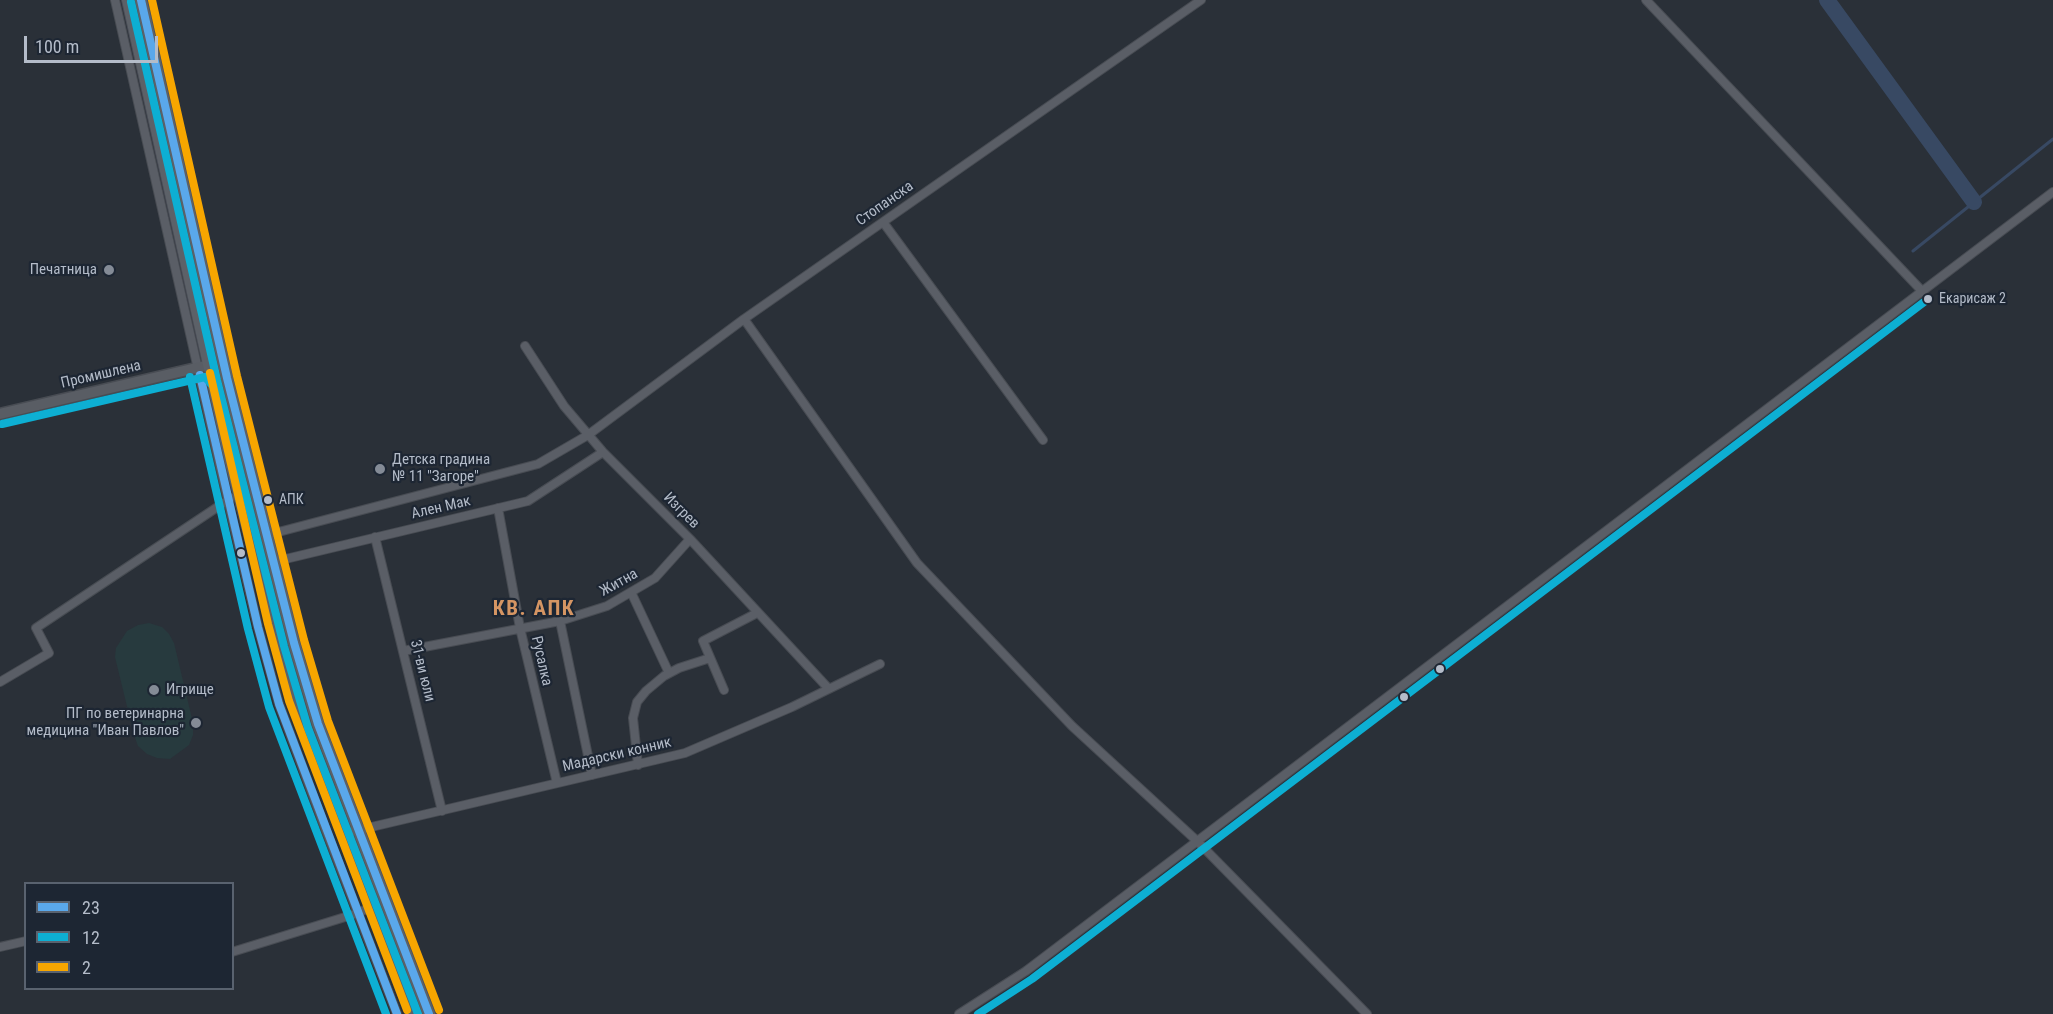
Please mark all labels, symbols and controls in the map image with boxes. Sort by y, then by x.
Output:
scale bar [27,24,160,62]
text: 100 m [35,36,79,57]
street label: Стопанска [853,178,917,230]
place label: Печатница [30,261,97,279]
marker: Печатница [102,263,116,277]
place label: Екарисаж 2 [1939,291,2006,307]
marker: Екарисаж 2 [1922,293,1934,305]
street label: Промишлена [59,357,143,393]
place label: Детска градина № 11 "Загоре" [392,451,490,486]
marker: Детска градина № 11 "Загоре" [373,462,387,476]
street label: Изгрев [659,489,703,533]
place label: АПК [279,492,304,508]
street label: Ален Мак [410,492,472,524]
marker: АПК [262,494,274,506]
unlabelled marker [235,547,247,559]
street label: Житна [597,565,641,601]
district label: КВ. АПК [493,597,575,623]
street label: Русалка [527,634,555,688]
street label: 31-ви юли [406,638,438,704]
unlabelled marker [1434,663,1446,675]
place label: Игрище [166,681,214,699]
marker: Игрище [147,683,161,697]
unlabelled marker [1398,691,1410,703]
place label: ПГ по ветеринарна медицина "Иван Павлов" [26,705,184,740]
marker: ПГ по ветеринарна медицина "Иван Павлов" [189,716,203,730]
street label: Мадарски конник [561,734,673,776]
legend [24,882,234,990]
text: 23 [82,897,100,918]
text: 12 [82,927,100,948]
text: 2 [82,957,91,978]

